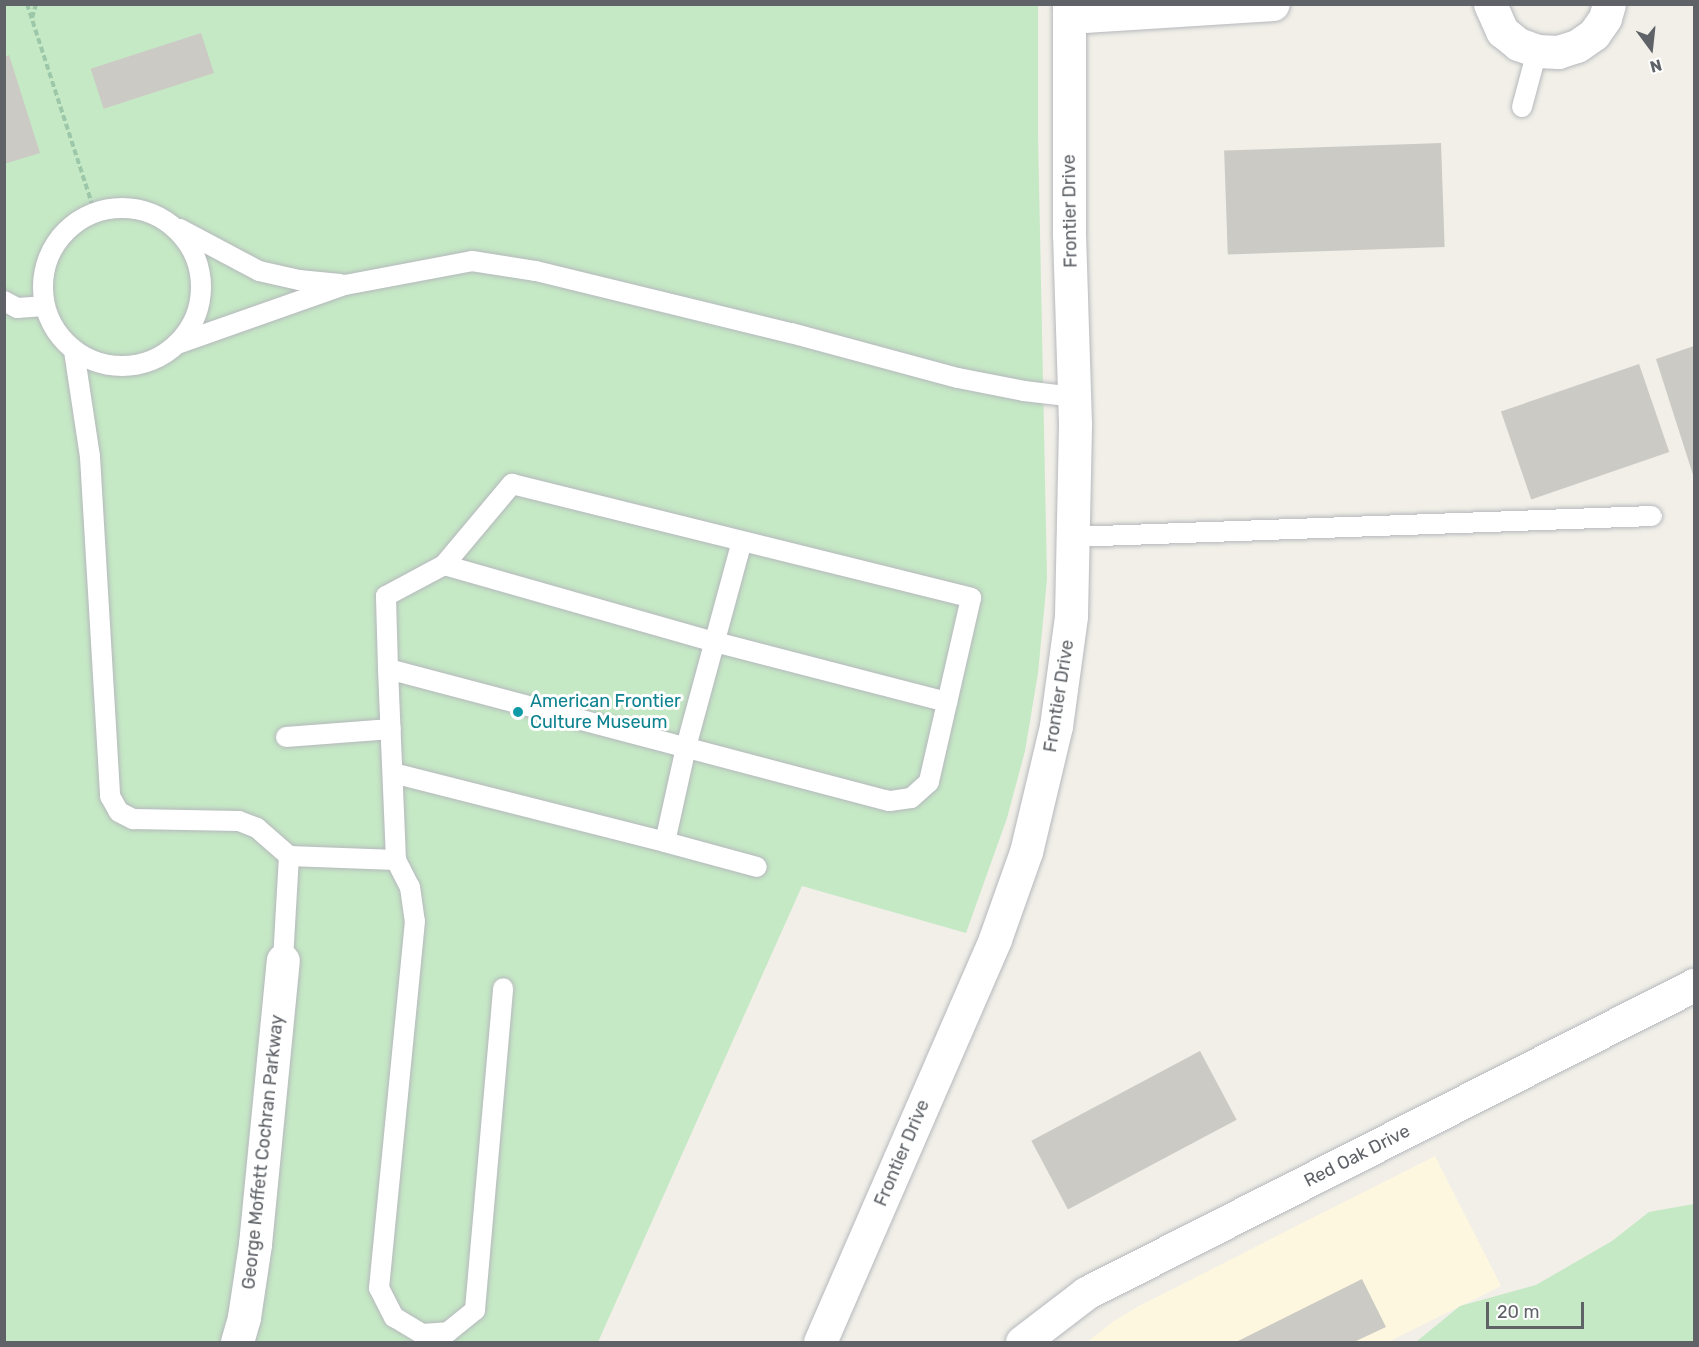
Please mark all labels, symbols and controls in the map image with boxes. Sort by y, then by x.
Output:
north arrow [1621,18,1681,78]
text: N [1648,55,1664,77]
street label: Frontier Drive [1058,154,1082,268]
street label: Frontier Drive [1039,638,1079,754]
place label: American Frontier Culture Museum [530,691,681,734]
marker: American Frontier Culture Museum [511,705,525,719]
street label: George Moffett Cochran Parkway [238,1013,288,1291]
street label: Frontier Drive [870,1096,934,1210]
street label: Red Oak Drive [1300,1120,1414,1192]
scale bar [1489,1290,1586,1328]
text: 20 m [1497,1301,1539,1323]

